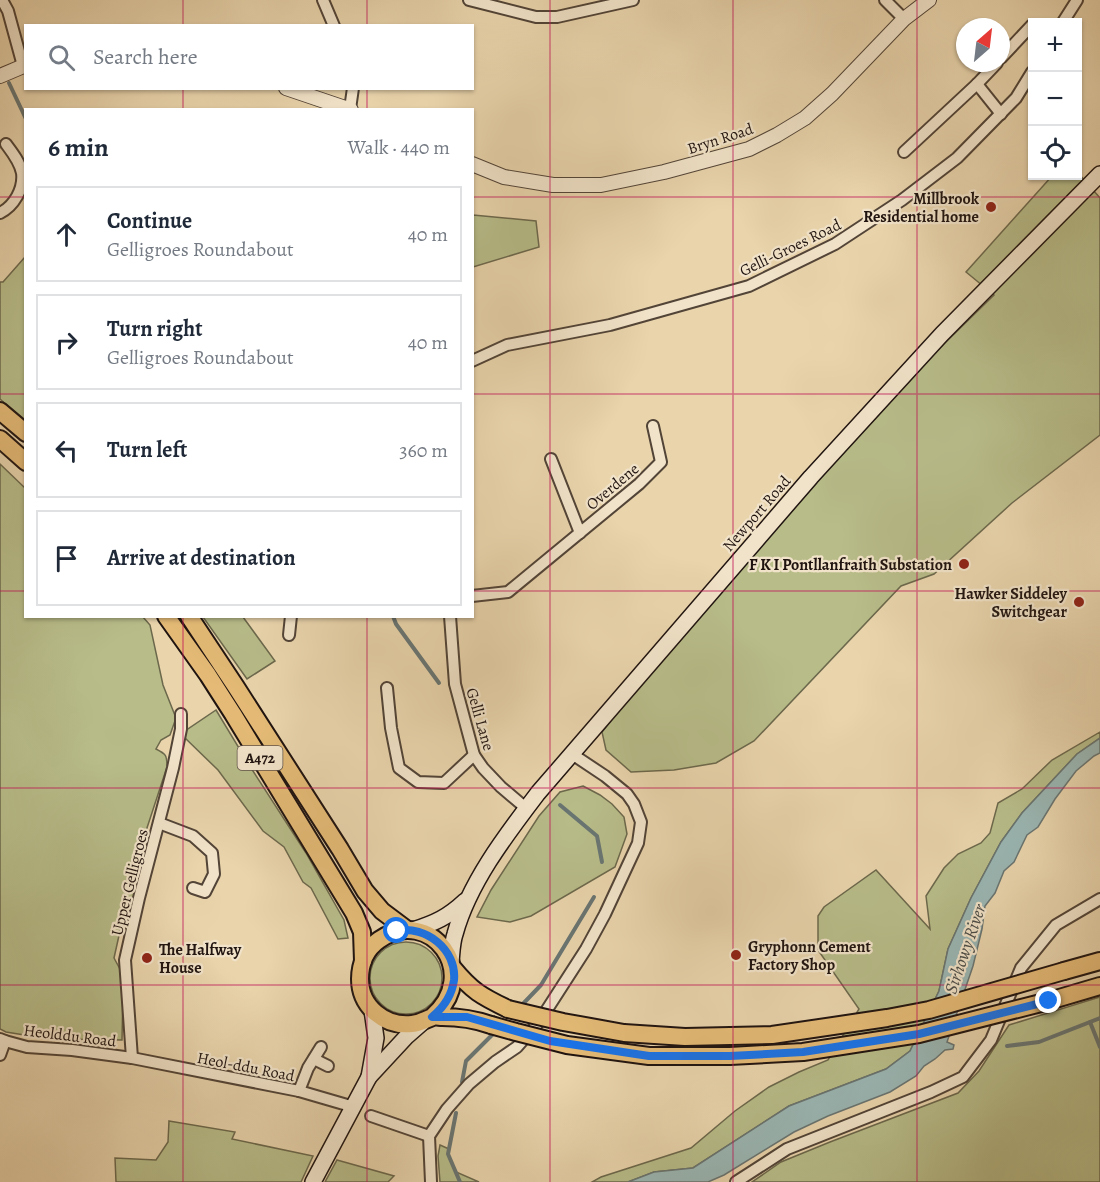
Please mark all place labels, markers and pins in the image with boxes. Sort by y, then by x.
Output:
place label: Millbrook Residential home [863,188,980,228]
marker: Millbrook Residential home [984,200,998,214]
place label: F K I Pontllanfraith Substation [749,554,952,576]
marker: F K I Pontllanfraith Substation [957,557,971,571]
place label: Hawker Siddeley Switchgear [955,583,1068,623]
marker: Hawker Siddeley Switchgear [1072,595,1086,609]
place label: Gryphonn Cement Factory Shop [748,936,871,976]
place label: The Halfway House [159,939,242,979]
marker: Gryphonn Cement Factory Shop [729,948,743,962]
marker: The Halfway House [140,951,154,965]

